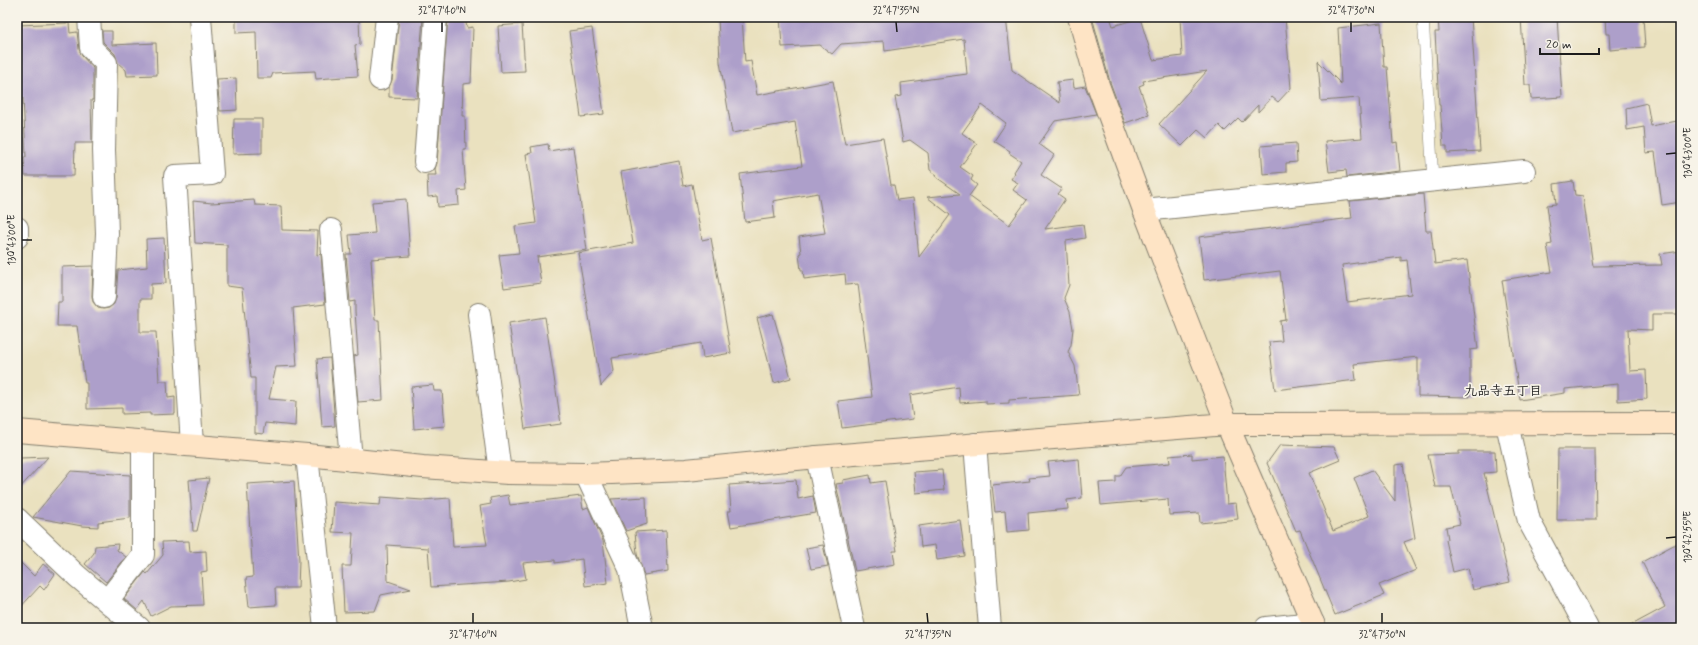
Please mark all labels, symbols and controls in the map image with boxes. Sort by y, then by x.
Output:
text: 32°47'40"N [418,4,466,18]
text: 32°47'35"N [873,4,919,18]
text: 32°47'30"N [1328,4,1375,18]
scale bar [1540,30,1599,56]
text: 20 m [1546,37,1572,53]
text: 130°43'00"E [1681,127,1695,179]
text: 130°43'00"E [5,214,19,266]
district label: 九品寺五丁目 [1464,383,1542,400]
text: 130°42'55"E [1681,511,1695,563]
text: 32°47'40"N [449,628,497,642]
text: 32°47'35"N [905,628,951,642]
text: 32°47'30"N [1359,628,1406,642]

